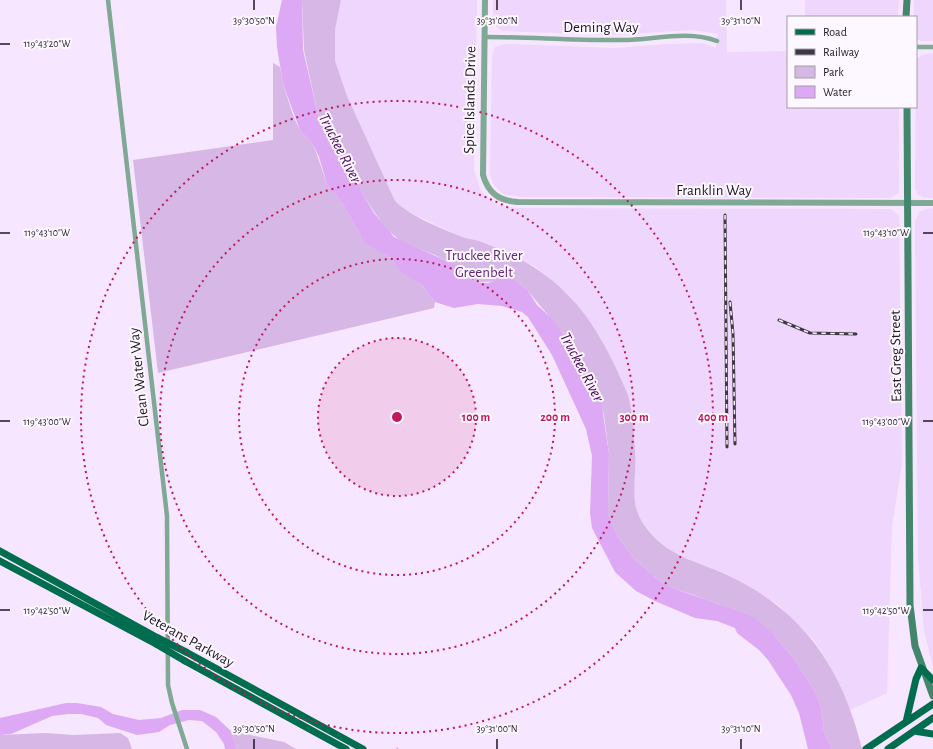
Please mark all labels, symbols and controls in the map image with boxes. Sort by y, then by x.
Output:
text: 39°30'50"N [233,16,275,26]
text: 39°31'00"N [476,16,518,26]
text: 39°31'10"N [721,16,761,26]
legend [787,16,917,108]
street label: Deming Way [563,20,639,35]
text: Road [823,26,847,38]
text: 119°43'20"W [24,39,70,49]
street label: Spice Islands Drive [462,46,478,154]
text: Railway [823,46,859,59]
text: Park [823,66,844,78]
text: Water [823,86,852,98]
water label: Truckee River [316,111,365,186]
street label: Franklin Way [676,183,752,198]
text: 119°43'10"W [24,228,70,238]
text: 119°43'10"W [863,228,909,238]
park label: Truckee River Greenbelt [445,248,523,280]
street label: East Greg Street [888,310,904,402]
street label: Clean Water Way [126,326,152,427]
water label: Truckee River [557,330,607,405]
centre of rings [390,410,404,424]
text: 100 m [462,411,490,423]
text: 200 m [540,411,570,423]
text: 300 m [619,411,649,423]
text: 400 m [698,411,728,423]
text: 119°43'00"W [23,417,71,427]
text: 119°43'00"W [862,417,910,427]
text: 119°42'50"W [24,606,70,616]
text: 119°42'50"W [863,606,909,616]
street label: Veterans Parkway [140,608,237,671]
text: 39°30'50"N [233,724,275,734]
text: 39°31'00"N [476,724,518,734]
text: 39°31'10"N [721,724,761,734]

